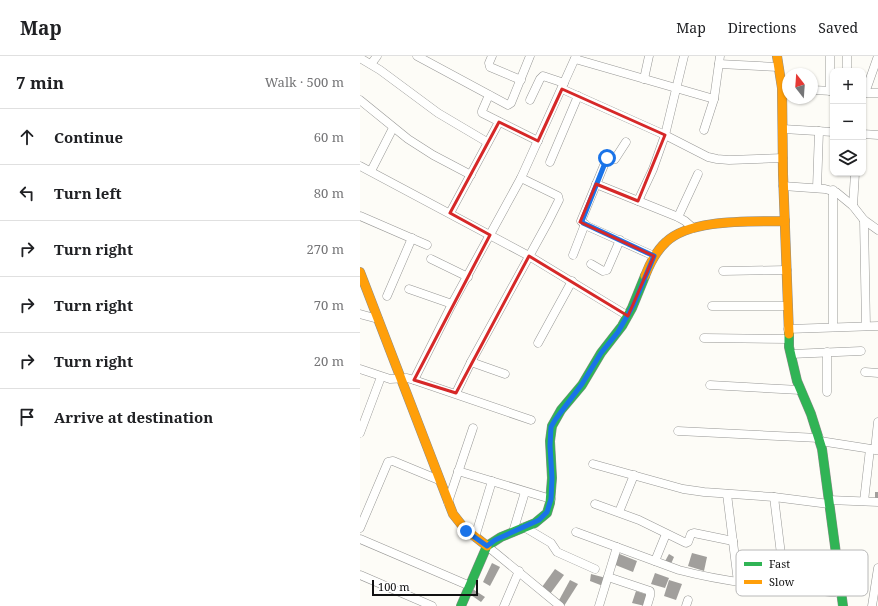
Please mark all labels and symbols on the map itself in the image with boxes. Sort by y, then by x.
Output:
north arrow [782,68,818,104]
route start [598,149,616,167]
route end [457,522,475,540]
legend [736,550,868,596]
text: Fast [769,556,790,571]
text: Slow [769,574,795,589]
scale bar [372,578,478,597]

